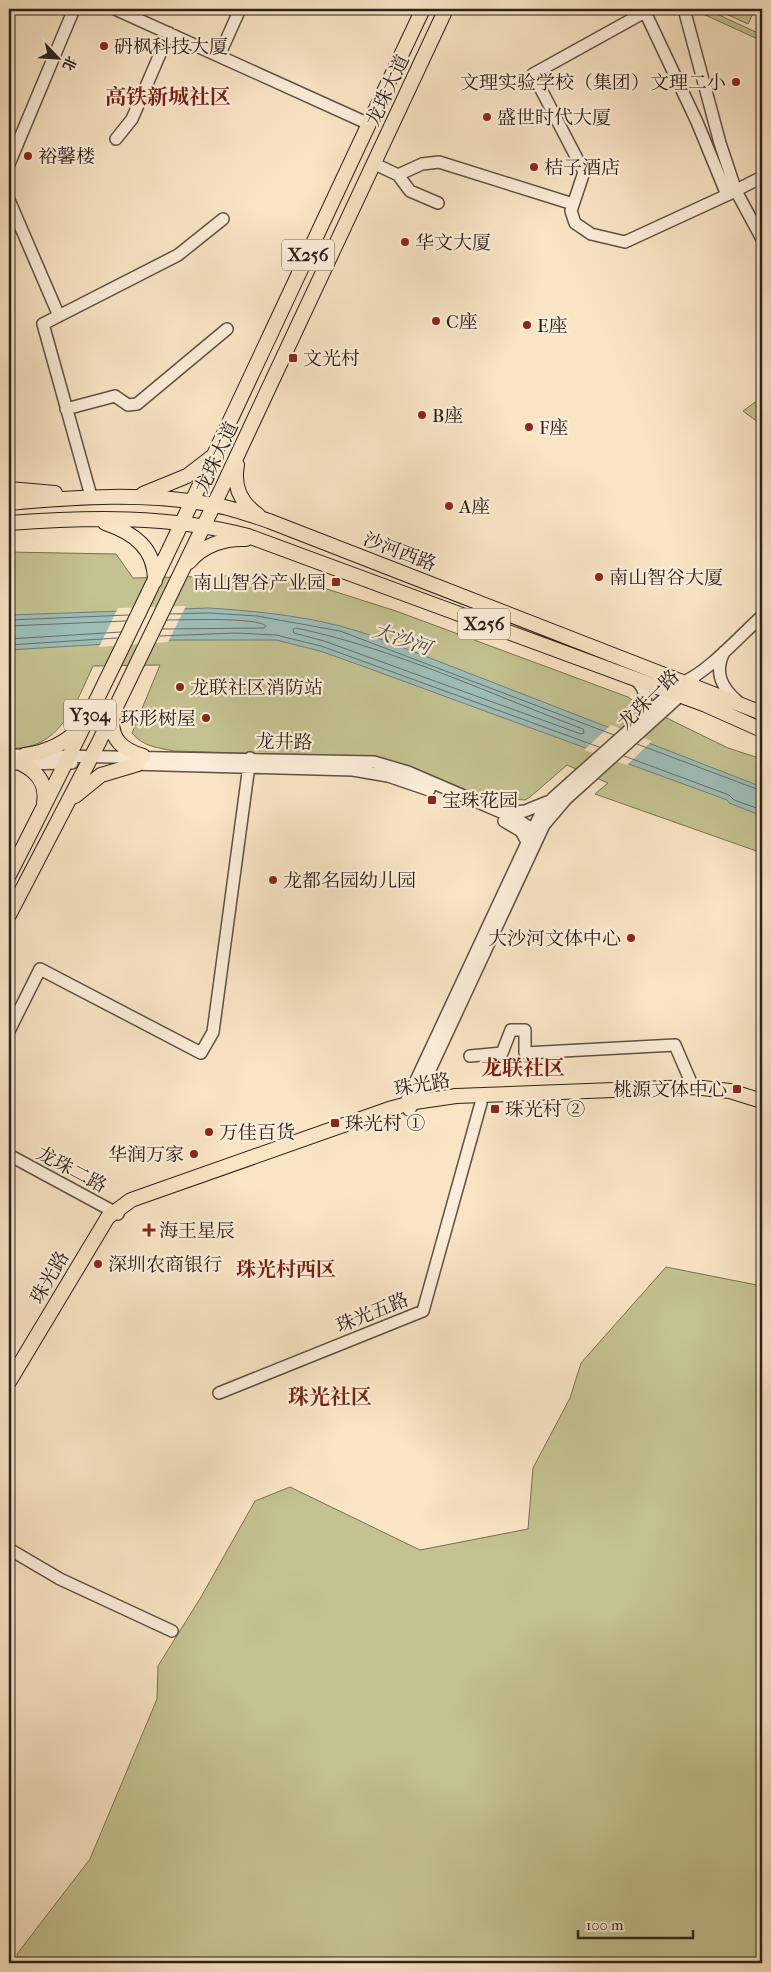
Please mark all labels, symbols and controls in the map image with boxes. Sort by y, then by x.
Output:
north arrow [32,32,82,82]
place label: 砃枫科技大厦 [114,36,228,58]
marker: 砃枫科技大厦 [98,40,110,52]
street label: 龙珠大道 [362,51,414,130]
text: 北 [59,53,80,73]
place label: 文理实验学校（集团）文理二小 [460,72,726,94]
marker: 文理实验学校（集团）文理二小 [730,76,742,88]
district label: 高铁新城社区 [105,85,231,109]
place label: 盛世时代大厦 [497,107,611,129]
marker: 盛世时代大厦 [481,111,493,123]
place label: 裕馨楼 [38,145,95,168]
marker: 裕馨楼 [22,150,34,162]
place label: 桔子酒店 [544,157,620,179]
marker: 桔子酒店 [528,161,540,173]
place label: 华文大厦 [415,232,491,254]
marker: 华文大厦 [399,236,411,248]
road number: X256 [282,240,334,270]
place label: C座 [446,311,478,333]
marker: C座 [430,315,442,327]
place label: E座 [537,315,568,337]
marker: E座 [521,319,533,331]
place label: 文光村 [303,348,360,370]
marker: 文光村 [287,352,299,364]
place label: B座 [432,405,463,427]
marker: B座 [416,409,428,421]
place label: F座 [539,417,568,439]
street label: 龙珠大道 [191,418,243,497]
marker: F座 [523,421,535,433]
place label: A座 [458,496,490,518]
marker: A座 [443,500,455,512]
street label: 沙河西路 [360,528,439,576]
place label: 南山智谷大厦 [609,567,723,589]
marker: 南山智谷大厦 [593,571,605,583]
place label: 南山智谷产业园 [193,572,326,594]
marker: 南山智谷产业园 [330,576,342,588]
road number: X256 [458,608,510,640]
water label: 大沙河 [370,619,437,661]
street label: 龙珠一路 [614,665,684,734]
place label: 龙联社区消防站 [190,677,323,699]
marker: 龙联社区消防站 [174,681,186,693]
road number: Y304 [64,700,116,730]
place label: 环形树屋 [120,708,196,730]
marker: 环形树屋 [200,712,212,724]
street label: 龙井路 [255,731,313,753]
place label: 宝珠花园 [442,790,518,812]
marker: 宝珠花园 [426,794,438,806]
place label: 龙都名园幼儿园 [283,870,416,892]
marker: 龙都名园幼儿园 [267,874,279,886]
place label: 大沙河文体中心 [488,928,621,950]
marker: 大沙河文体中心 [625,932,637,944]
district label: 龙联社区 [481,1056,565,1080]
street label: 珠光路 [392,1069,452,1101]
place label: 桃源文体中心 [613,1079,727,1101]
marker: 桃源文体中心 [731,1083,743,1095]
place label: 珠光村 ② [505,1099,585,1121]
marker: 珠光村 ② [489,1103,501,1115]
place label: 珠光村 ① [345,1113,425,1135]
marker: 珠光村 ① [329,1117,341,1129]
place label: 万佳百货 [219,1122,295,1144]
marker: 万佳百货 [203,1126,215,1138]
street label: 龙珠二路 [33,1142,110,1197]
place label: 华润万家 [108,1144,184,1166]
marker: 华润万家 [188,1148,200,1160]
place label: 海王星辰 [159,1220,235,1242]
marker: 海王星辰 [143,1224,155,1236]
street label: 珠光路 [26,1247,74,1308]
place label: 深圳农商银行 [108,1254,222,1276]
marker: 深圳农商银行 [92,1258,104,1270]
district label: 珠光村西区 [236,1258,336,1281]
street label: 珠光五路 [333,1288,412,1337]
district label: 珠光社区 [288,1385,372,1409]
scale bar [578,1907,694,1939]
text: 100 m [586,1916,624,1934]

